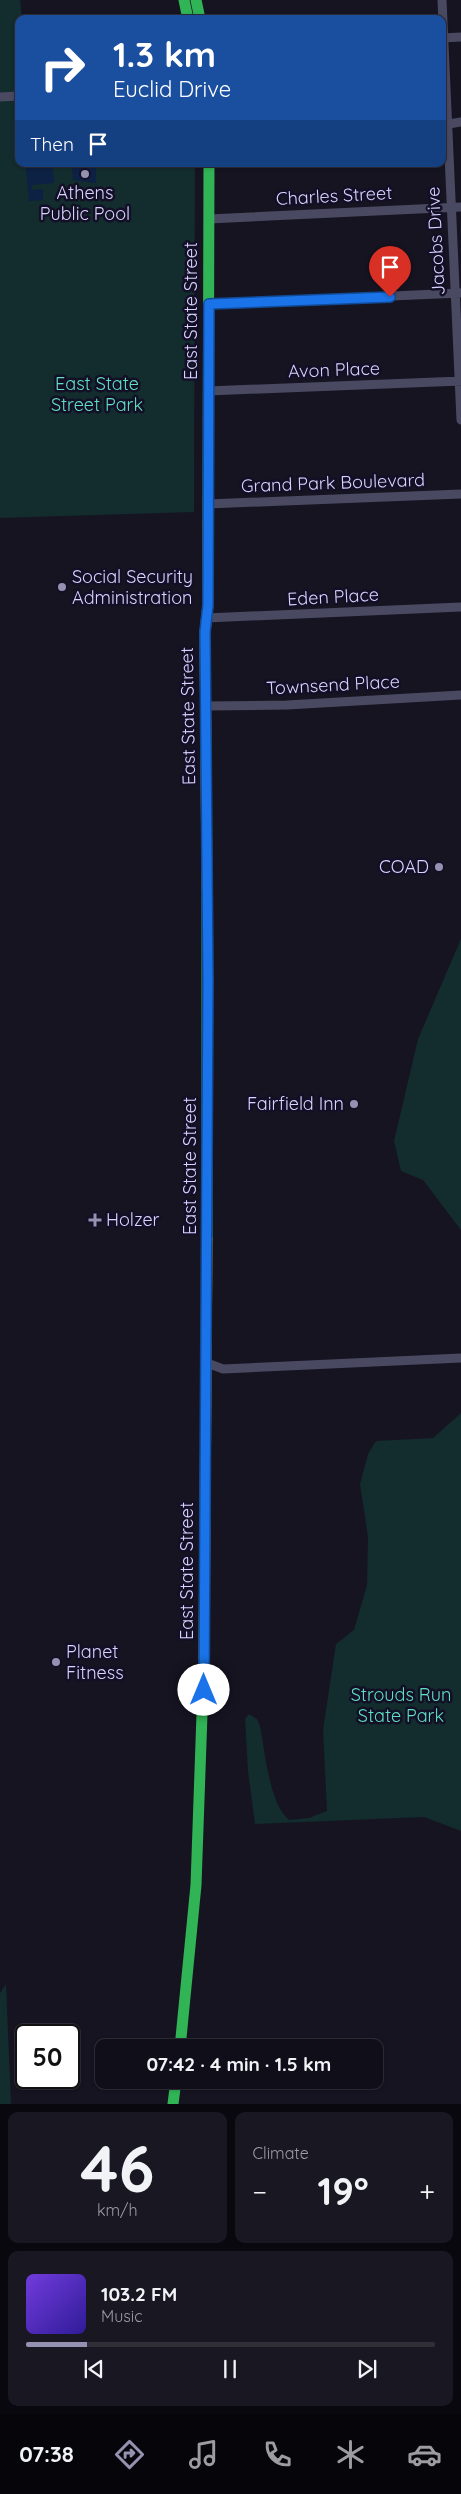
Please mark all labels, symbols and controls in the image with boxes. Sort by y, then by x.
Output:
text: 1.3 km [113,32,216,76]
icon: right [30,35,95,100]
text: Euclid Drive [113,75,231,103]
icon: arrive [84,130,112,158]
text: Then [30,132,74,156]
marker: Athens Public Pool [79,168,91,180]
place label: Athens Public Pool [40,181,130,225]
street label: Charles Street [275,181,393,210]
street label: Jacobs Drive [421,186,450,296]
street label: East State Street [179,242,202,380]
pin [369,246,411,297]
icon: arrive [376,253,404,281]
street label: Avon Place [288,356,380,383]
park label: East State Street Park [51,372,143,416]
street label: Grand Park Boulevard [241,468,425,497]
place label: Social Security Administration [72,565,193,609]
marker: Social Security Administration [56,581,68,593]
street label: Eden Place [287,583,379,610]
street label: East State Street [175,647,200,785]
street label: Townsend Place [266,670,400,699]
place label: COAD [379,855,429,878]
marker: COAD [433,861,445,873]
place label: Fairfield Inn [247,1092,344,1115]
street label: East State Street [178,1097,201,1235]
marker: Fairfield Inn [348,1098,360,1110]
place label: Holzer [106,1208,160,1231]
marker: Holzer [88,1213,102,1227]
street label: East State Street [175,1502,198,1640]
place label: Planet Fitness [66,1640,124,1684]
marker: Planet Fitness [50,1656,62,1668]
position arrow [177,1663,229,1715]
park label: Strouds Run State Park [351,1683,451,1727]
speed limit sign: 50 [15,2024,80,2089]
text: 07:42 · 4 min · 1.5 km [147,2052,331,2076]
text: 46 [80,2127,154,2208]
text: Climate [253,2143,309,2163]
text: 19° [317,2167,369,2215]
text: − [253,2174,267,2209]
text: + [419,2174,435,2209]
text: km/h [97,2200,138,2220]
text: 103.2 FM [101,2282,177,2306]
text: Music [101,2306,143,2326]
icon: previous [80,2355,108,2383]
icon: pause [216,2355,244,2383]
icon: next [353,2355,381,2383]
icon: directions [112,2437,147,2472]
icon: music [186,2437,221,2472]
icon: phone [260,2437,295,2472]
icon: climate [333,2437,368,2472]
icon: car [407,2437,442,2472]
text: 07:38 [19,2440,74,2468]

